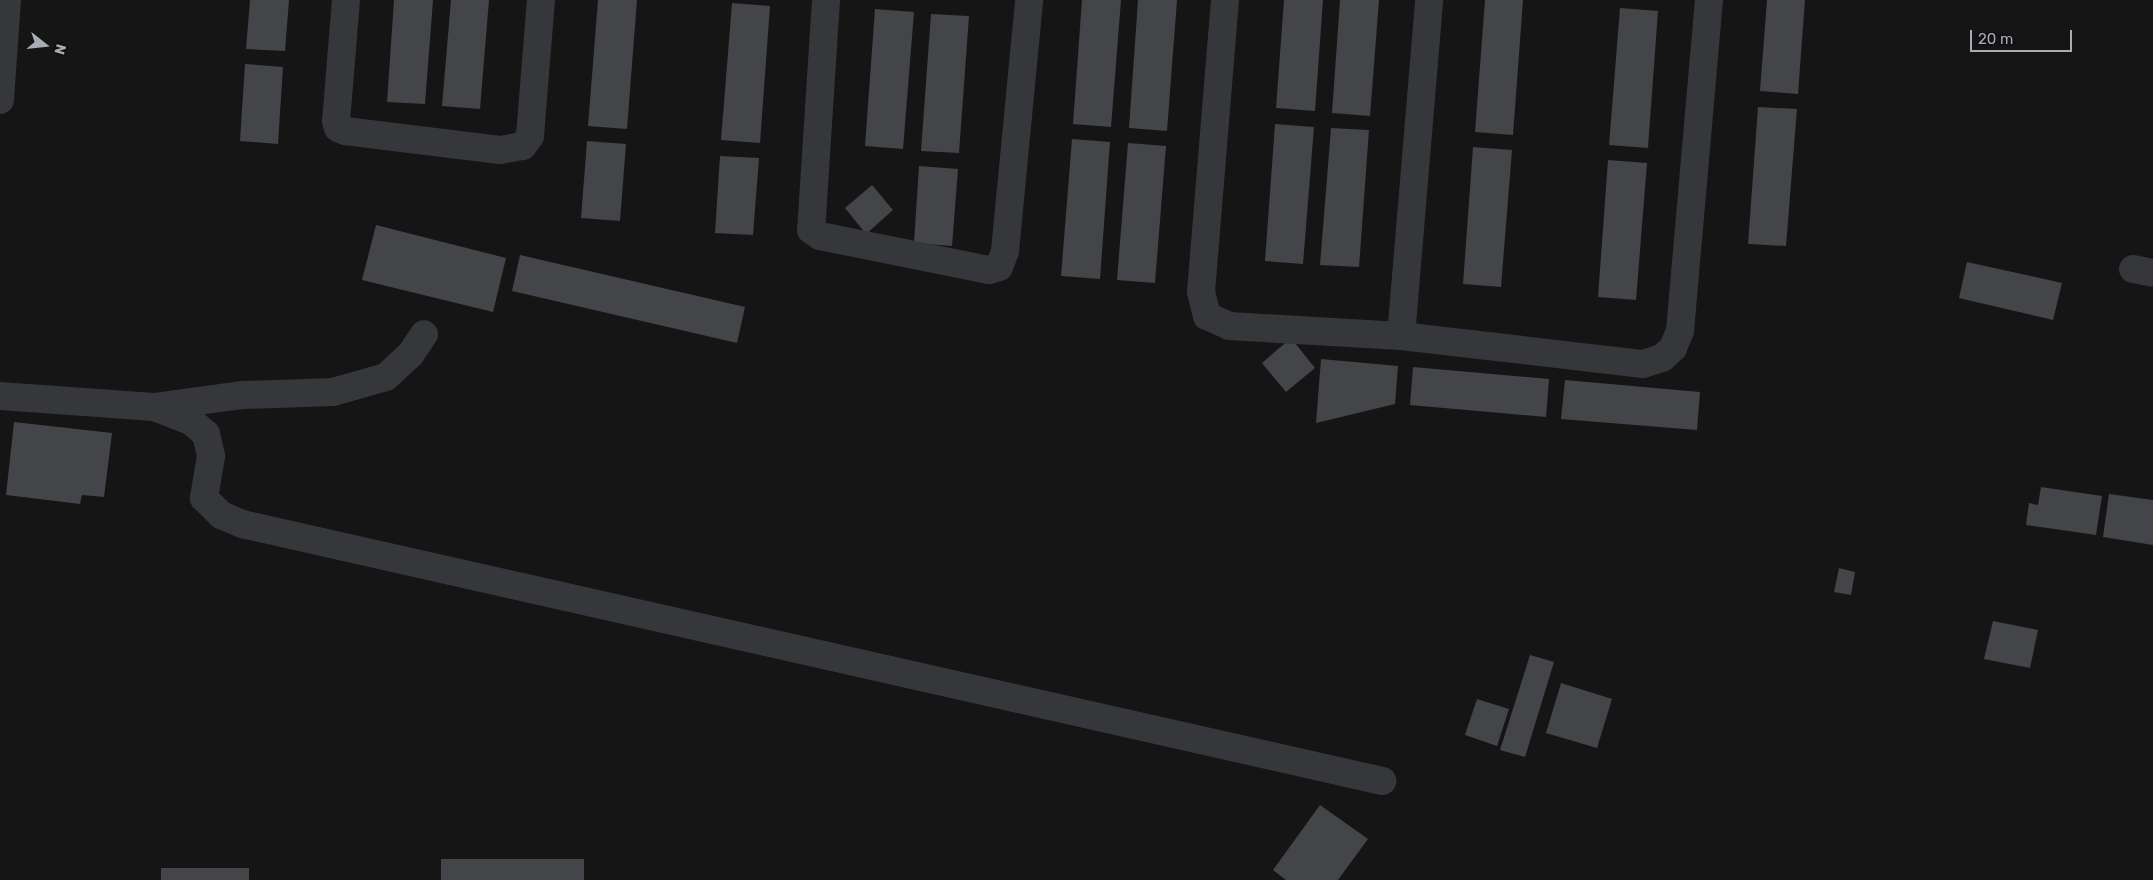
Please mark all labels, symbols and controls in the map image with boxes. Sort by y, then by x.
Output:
north arrow [20,20,70,70]
scale bar [1973,20,2076,52]
text: 20 m [1978,30,2013,48]
text: N [50,42,69,56]

